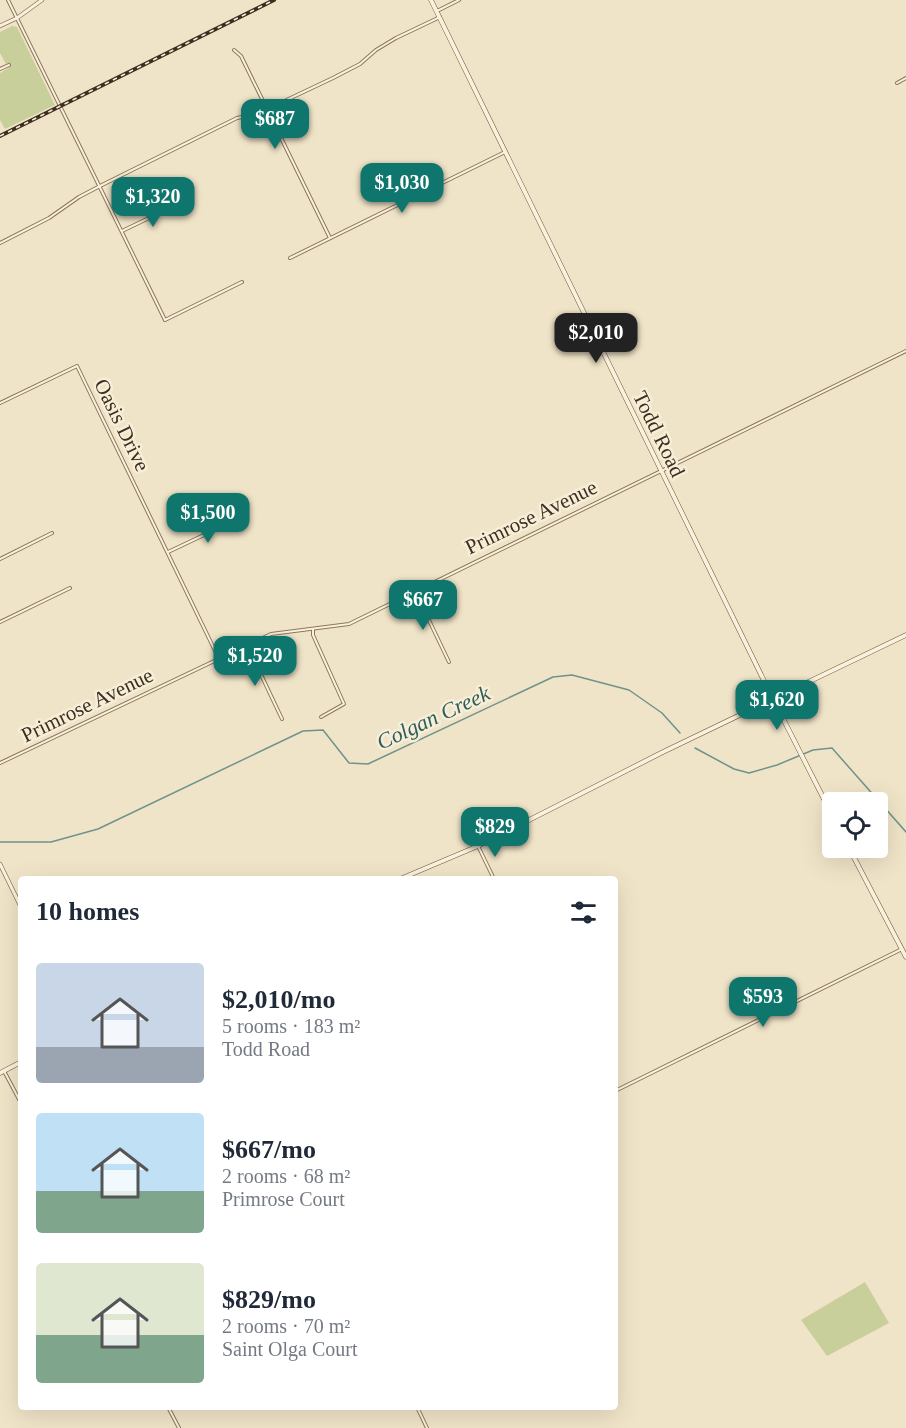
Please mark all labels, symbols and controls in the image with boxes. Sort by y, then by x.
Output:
pin: $687 [239,99,311,150]
text: $687 [255,107,295,129]
pin: $1,030 [353,163,451,214]
text: $1,030 [375,171,430,193]
pin: $1,320 [104,177,202,228]
text: $1,320 [126,185,181,207]
pin: $2,010 [547,313,645,364]
text: $2,010 [569,321,624,343]
street label: Oasis Drive [89,375,155,475]
street label: Todd Road [628,387,690,481]
street label: Primrose Avenue [461,475,601,559]
pin: $1,500 [159,493,257,544]
text: $1,500 [181,501,236,523]
pin: $667 [387,580,459,631]
text: $667 [403,588,443,610]
pin: $1,520 [206,636,304,687]
text: $1,520 [228,644,283,666]
street label: Primrose Avenue [17,663,157,747]
water label: Colgan Creek [373,680,495,755]
pin: $1,620 [728,680,826,731]
text: $1,620 [750,688,805,710]
map controls [822,792,888,858]
button: locate [822,792,888,858]
pin: $829 [459,807,531,858]
text: $829 [475,815,515,837]
icon: filters [567,896,600,929]
text: 10 homes [36,897,139,926]
pin: $593 [727,977,799,1028]
text: $2,010/mo [222,985,335,1014]
text: $593 [743,985,783,1007]
icon: home [84,987,156,1059]
text: 5 rooms · 183 m² [222,1015,360,1037]
text: Todd Road [222,1038,310,1060]
text: $667/mo [222,1135,316,1164]
icon: home [84,1137,156,1209]
text: 2 rooms · 68 m² [222,1165,350,1187]
text: Primrose Court [222,1188,345,1210]
text: $829/mo [222,1285,316,1314]
icon: home [84,1287,156,1359]
text: 2 rooms · 70 m² [222,1315,350,1337]
text: Saint Olga Court [222,1338,358,1360]

